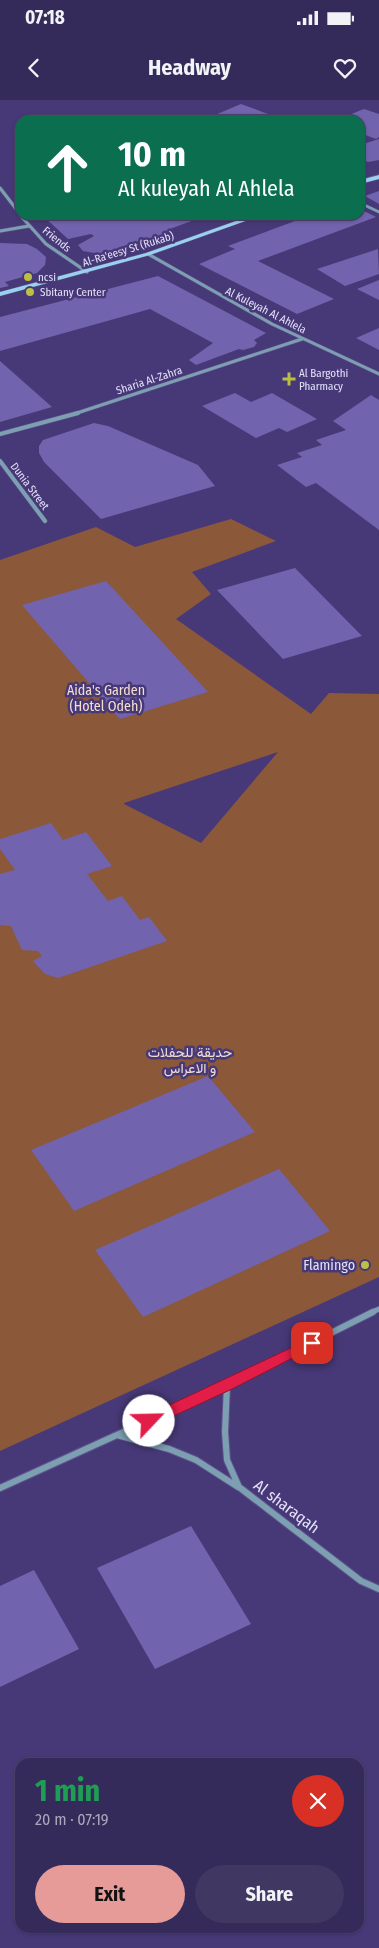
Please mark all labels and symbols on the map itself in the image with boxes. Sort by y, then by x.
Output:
street label: Friends [40,224,74,255]
street label: Al-Ra'eesy St (Rukab) [81,229,175,270]
marker: ncsi [22,271,34,283]
place label: ncsi [38,271,56,284]
street label: Al Kuleyah Al Ahlela [223,284,308,336]
marker: Sbitany Center [24,286,36,298]
place label: Sbitany Center [40,286,106,299]
street label: Sharia Al-Zahra [115,364,184,397]
place label: Al Bargothi Pharmacy [299,367,349,393]
marker: Al Bargothi Pharmacy [283,373,295,385]
street label: Dunia Street [8,460,52,513]
park label: Aida's Garden (Hotel Odeh) [67,682,145,715]
park label: حديقة للحفلات و الاعراس [148,1044,232,1077]
place label: Flamingo [303,1257,355,1274]
marker: Flamingo [359,1259,371,1271]
pin [291,1322,333,1364]
position arrow [122,1394,174,1446]
street label: Al sharaqah [250,1476,323,1537]

